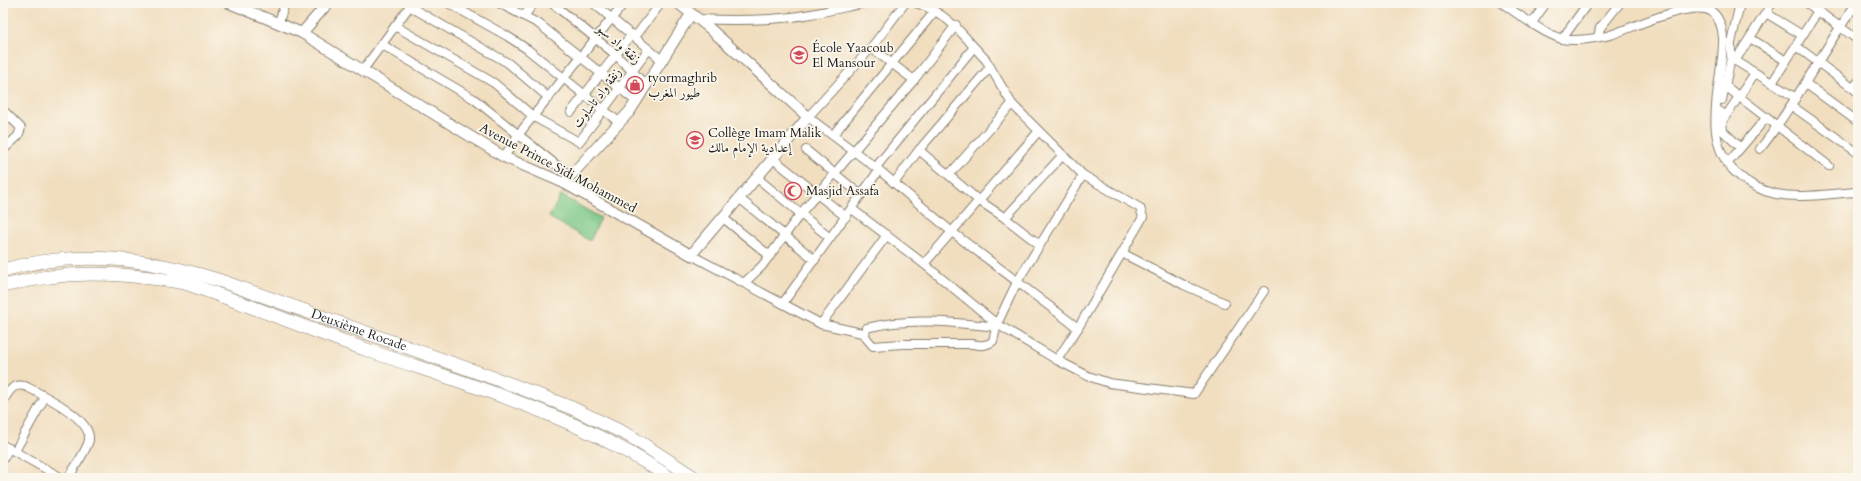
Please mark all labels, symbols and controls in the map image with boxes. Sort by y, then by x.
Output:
street label: زنقة واد سبو [591,18,645,68]
place label: École Yaacoub El Mansour [812,39,894,72]
school or university icon: École Yaacoub El Mansour [789,45,809,65]
street label: زنقة واد تاساوت [568,64,626,132]
place label: tyormaghrib طيور المغرب [648,69,717,102]
shop icon: tyormaghrib طيور المغرب [625,75,645,95]
street label: Avenue Prince Sidi Mohammed [476,119,640,217]
place label: Collège Imam Malik إعدادية الإمام مالك [708,124,822,159]
school or university icon: Collège Imam Malik إعدادية الإمام مالك [685,130,705,150]
mosque icon: Masjid Assafa [783,181,803,201]
place label: Masjid Assafa [806,182,879,200]
street label: Deuxième Rocade [309,305,409,356]

